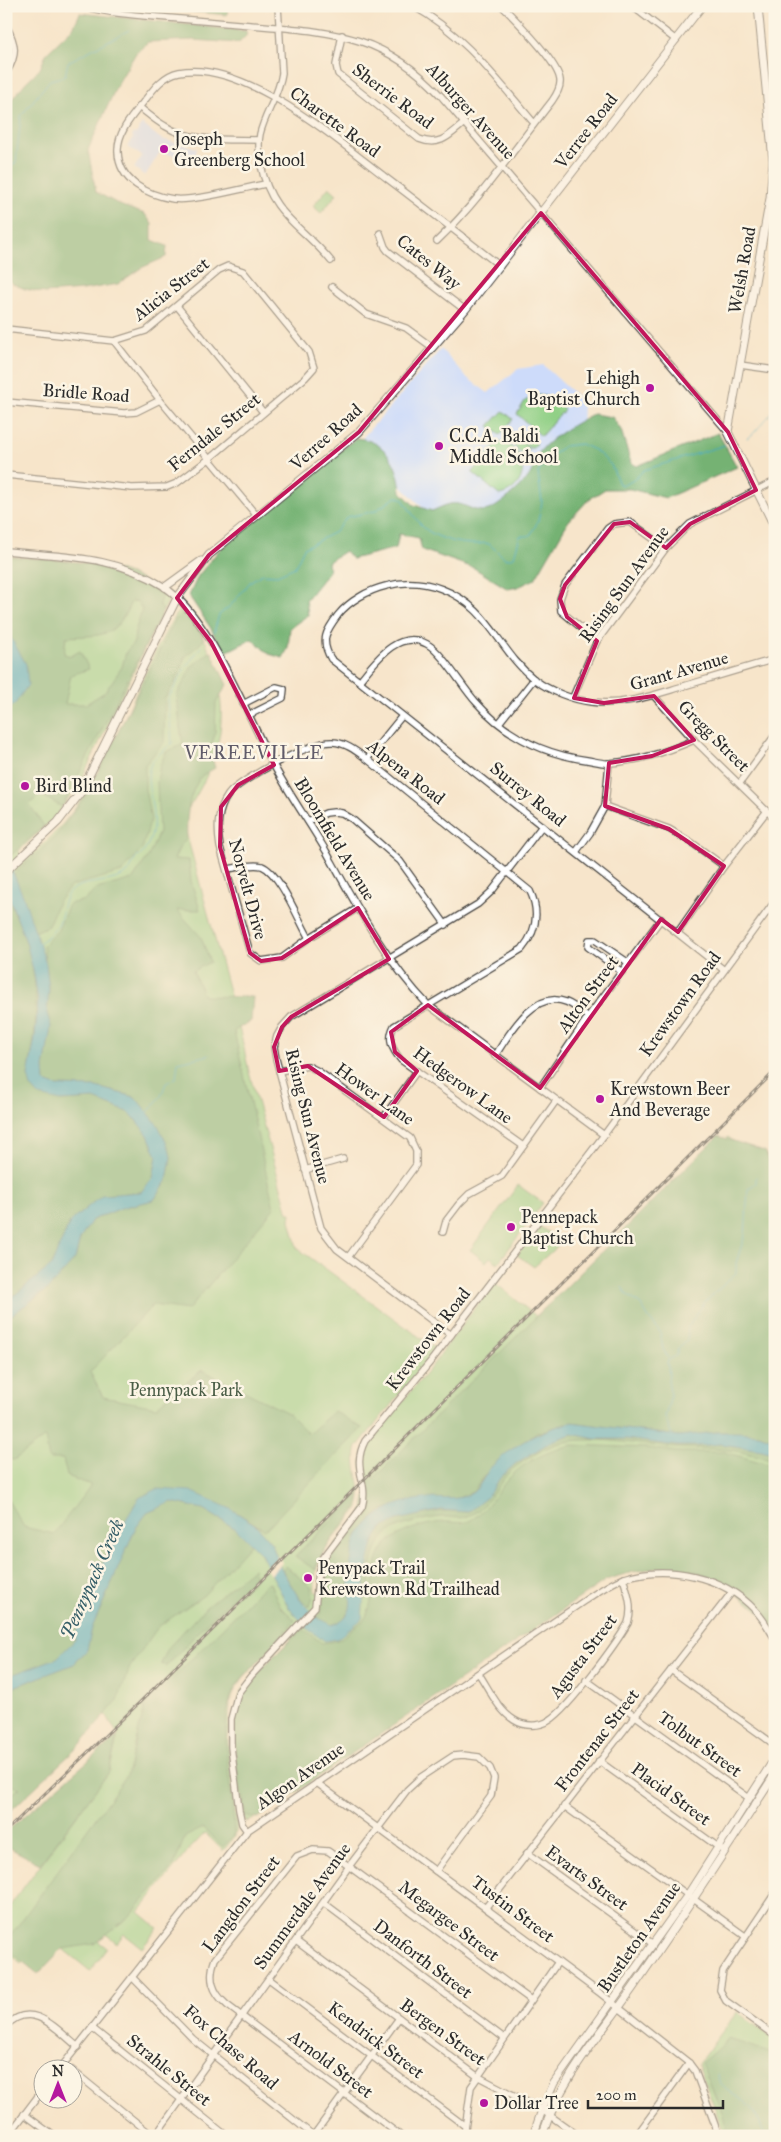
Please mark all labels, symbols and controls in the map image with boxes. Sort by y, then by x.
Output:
street label: Alburger Avenue [420,57,520,165]
street label: Sherrie Road [348,58,438,134]
street label: Charette Road [285,82,385,162]
street label: Verree Road [549,89,622,174]
place label: Joseph Greenberg School [172,128,305,172]
marker: Joseph Greenberg School [158,143,170,155]
street label: Welsh Road [724,225,760,315]
street label: Cates Way [392,229,466,295]
street label: Alicia Street [128,252,214,326]
place label: Lehigh Baptist Church [527,367,640,410]
street label: Bridle Road [42,379,130,407]
marker: Lehigh Baptist Church [644,382,656,394]
street label: Ferndale Street [163,388,265,476]
street label: Verree Road [285,399,367,476]
place label: C.C.A. Baldi Middle School [449,425,558,468]
marker: C.C.A. Baldi Middle School [433,440,445,452]
street label: Rising Sun Avenue [574,521,674,647]
street label: Grant Avenue [627,646,731,696]
street label: Gregg Street [673,695,755,778]
street label: Alpena Road [362,734,449,809]
district label: VEREEVILLE [183,741,324,764]
street label: Surrey Road [486,757,570,831]
street label: Bloomfield Avenue [290,773,380,905]
place label: Bird Blind [35,775,112,797]
marker: Bird Blind [19,780,31,792]
street label: Norvelt Drive [224,836,272,942]
street label: Krewstown Road [635,947,725,1061]
street label: Alton Street [552,950,624,1038]
street label: Hedgerow Lane [408,1042,517,1129]
street label: Rising Sun Avenue [280,1046,335,1186]
street label: Hower Lane [331,1058,419,1130]
place label: Krewstown Beer And Beverage [609,1078,730,1122]
marker: Krewstown Beer And Beverage [594,1093,606,1105]
place label: Pennepack Baptist Church [521,1206,634,1249]
marker: Pennepack Baptist Church [505,1221,517,1233]
street label: Krewstown Road [381,1283,475,1395]
park label: Pennypack Park [129,1379,244,1401]
water label: Pennypack Creek [55,1515,130,1643]
place label: Penypack Trail Krewstown Rd Trailhead [318,1557,500,1600]
marker: Penypack Trail Krewstown Rd Trailhead [302,1572,314,1584]
street label: Agusta Street [544,1609,623,1704]
street label: Frontenac Street [550,1684,644,1796]
street label: Tolbut Street [654,1706,747,1782]
street label: Algon Avenue [251,1738,349,1816]
street label: Placid Street [627,1758,716,1831]
street label: Summerdale Avenue [249,1838,355,1974]
street label: Evarts Street [541,1841,633,1916]
street label: Langdon Street [197,1851,286,1957]
street label: Tustin Street [467,1871,559,1948]
street label: Megargee Street [394,1876,504,1967]
street label: Bustleton Avenue [593,1877,685,1997]
street label: Danforth Street [369,1915,477,2004]
street label: Bergen Street [395,1994,491,2072]
street label: Kendrick Street [323,1997,429,2084]
street label: Fox Chase Road [179,2000,283,2094]
street label: Arnold Street [284,2024,378,2103]
street label: Strahle Street [122,2029,216,2111]
north arrow [32,2060,82,2110]
text: N [52,2063,64,2080]
scale bar [588,2077,724,2109]
text: 200 m [596,2086,637,2104]
place label: Dollar Tree [494,2092,579,2114]
marker: Dollar Tree [478,2097,490,2109]

